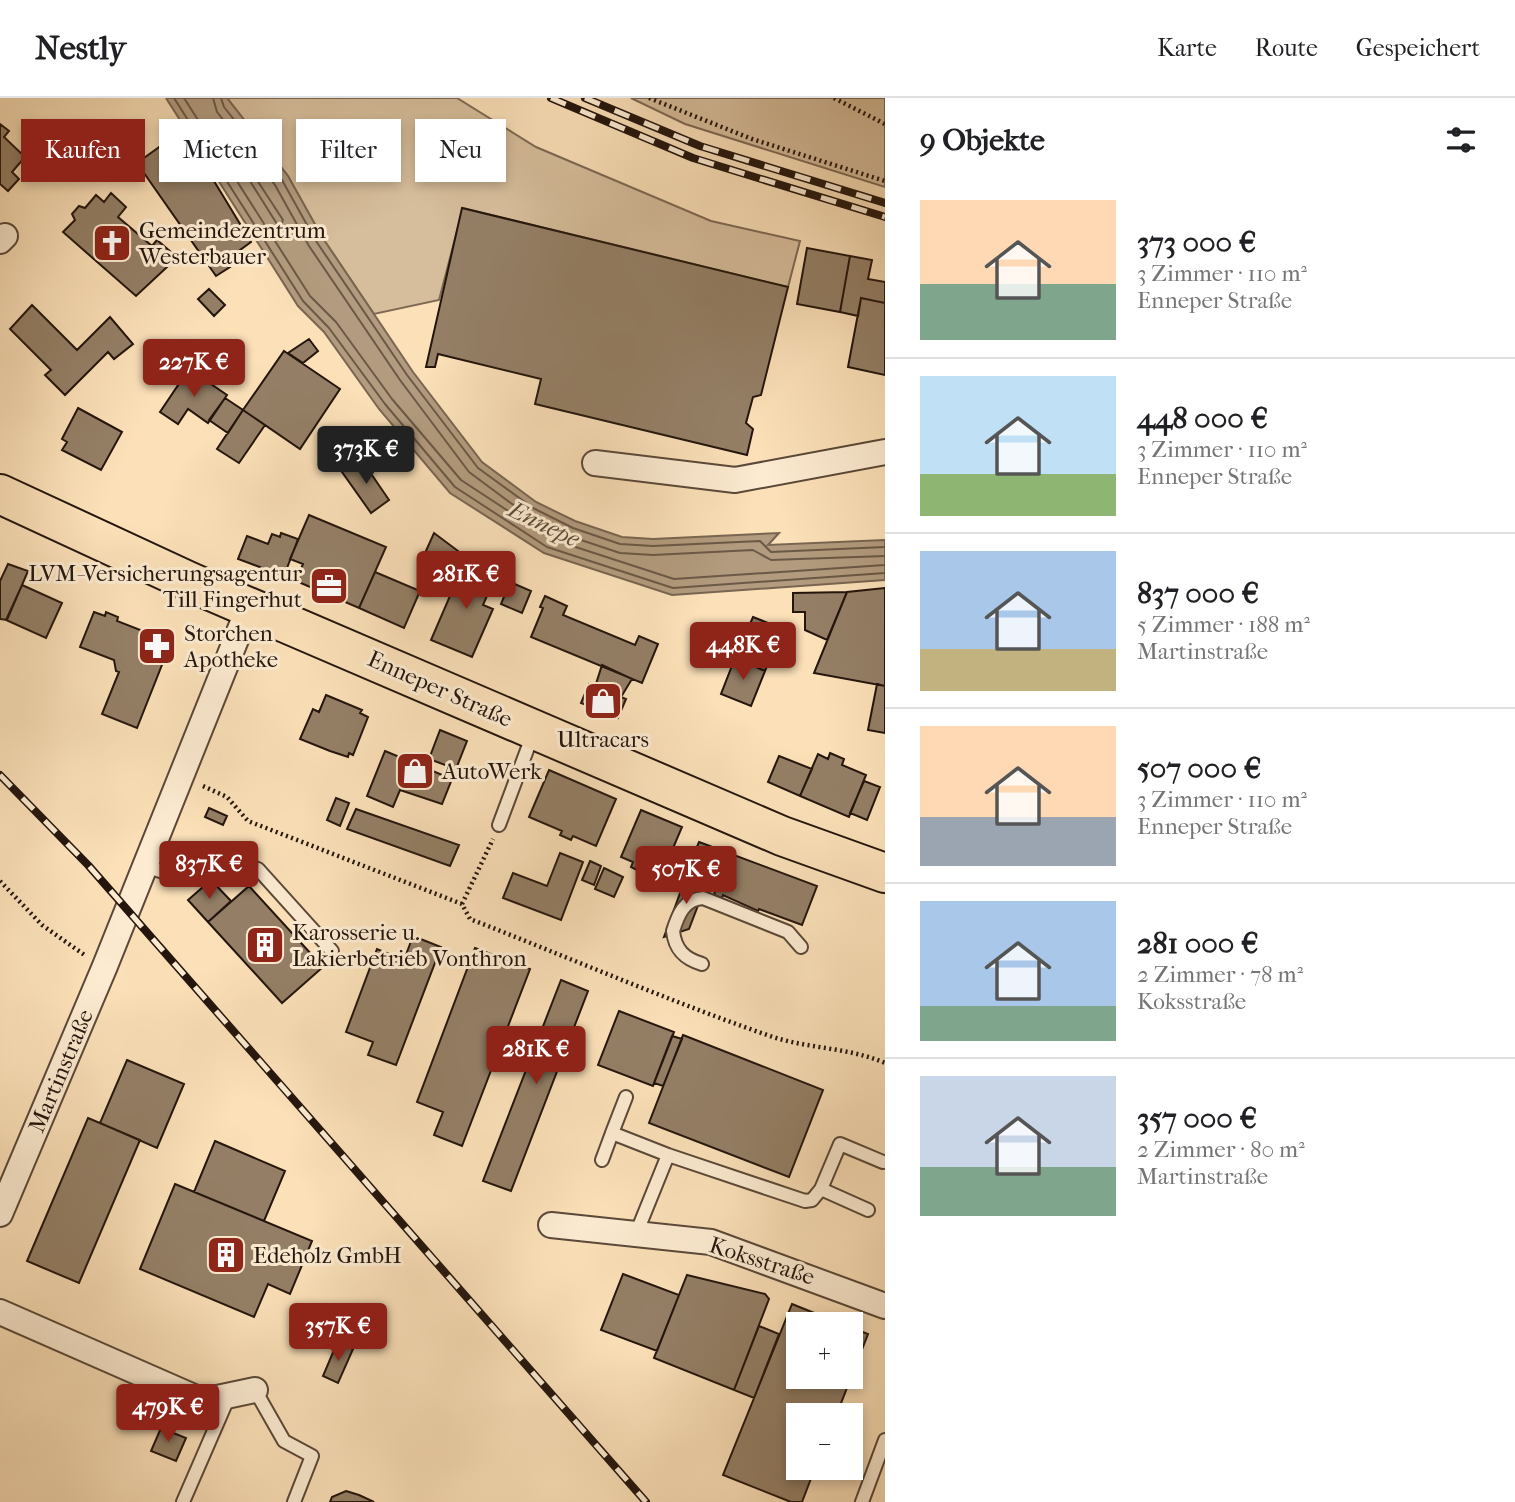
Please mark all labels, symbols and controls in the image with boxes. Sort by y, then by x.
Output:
text: Nestly [35,29,126,68]
text: Karte [1157,34,1217,62]
text: Route [1255,34,1318,62]
text: Gespeichert [1356,34,1480,62]
chip: Kaufen [21,119,145,182]
chip: Mieten [159,119,282,182]
chip: Filter [296,119,401,182]
chip: Neu [415,119,506,182]
icon: filters [1442,121,1480,159]
text: 9 Objekte [920,123,1045,158]
place label: Gemeindezentrum Westerbauer [138,217,326,270]
church icon: Gemeindezentrum Westerbauer [91,222,133,264]
text: 373 000 € [1137,225,1256,260]
icon: home [976,228,1060,312]
text: 3 Zimmer · 110 m² [1137,260,1307,287]
text: Enneper Straße [1137,287,1292,314]
pin: 227K € [137,340,251,399]
text: 227K € [159,348,229,375]
text: 448 000 € [1137,401,1268,436]
icon: home [976,404,1060,488]
pin: 373K € [309,426,423,486]
text: 373K € [333,435,399,462]
text: 3 Zimmer · 110 m² [1137,436,1307,463]
text: Enneper Straße [1137,463,1292,490]
water label: Ennepe [502,494,585,554]
pin: 281K € [409,552,523,611]
place label: LVM-Versicherungsagentur Till Fingerhut [28,560,302,613]
text: 281K € [433,560,499,587]
office icon: LVM-Versicherungsagentur Till Fingerhut [308,565,350,607]
text: 837 000 € [1137,576,1259,611]
icon: home [976,579,1060,663]
text: 5 Zimmer · 188 m² [1137,611,1310,638]
place label: Storchen Apotheke [183,620,278,673]
pin: 448K € [686,622,800,682]
pharmacy icon: Storchen Apotheke [136,625,178,667]
text: 448K € [706,631,780,658]
text: Martinstraße [1137,638,1268,665]
street label: Enneper Straße [364,645,516,733]
shop icon: Ultracars [582,680,624,722]
place label: Ultracars [557,726,649,753]
shop icon: AutoWerk [394,750,436,792]
text: 507 000 € [1137,751,1261,786]
icon: home [976,754,1060,838]
place label: AutoWerk [441,758,543,785]
text: 3 Zimmer · 110 m² [1137,786,1307,813]
text: Enneper Straße [1137,813,1292,840]
pin: 837K € [152,842,266,901]
pin: 507K € [629,846,743,906]
text: 837K € [175,850,243,877]
text: 507K € [652,855,720,882]
place label: Karosserie u. Lakierbetrieb Vonthron [292,919,527,972]
building icon: Karosserie u. Lakierbetrieb Vonthron [244,924,286,966]
text: 281 000 € [1137,926,1259,961]
icon: home [976,929,1060,1013]
text: 2 Zimmer · 78 m² [1137,961,1303,988]
text: Koksstraße [1137,988,1246,1015]
street label: Martinstraße [23,1005,99,1137]
pin: 281K € [479,1026,593,1086]
text: 281K € [503,1035,569,1062]
text: 357 000 € [1137,1101,1257,1136]
icon: home [976,1104,1060,1188]
text: 2 Zimmer · 80 m² [1137,1136,1305,1163]
text: Martinstraße [1137,1163,1268,1190]
street label: Koksstraße [706,1231,818,1291]
building icon: Edeholz GmbH [205,1234,247,1276]
place label: Edeholz GmbH [253,1242,402,1269]
pin: 357K € [281,1304,395,1363]
text: 357K € [305,1312,371,1339]
map controls [786,1312,863,1480]
button: + [786,1312,863,1389]
pin: 479K € [111,1384,225,1444]
text: 479K € [132,1393,204,1420]
button: − [786,1403,863,1480]

